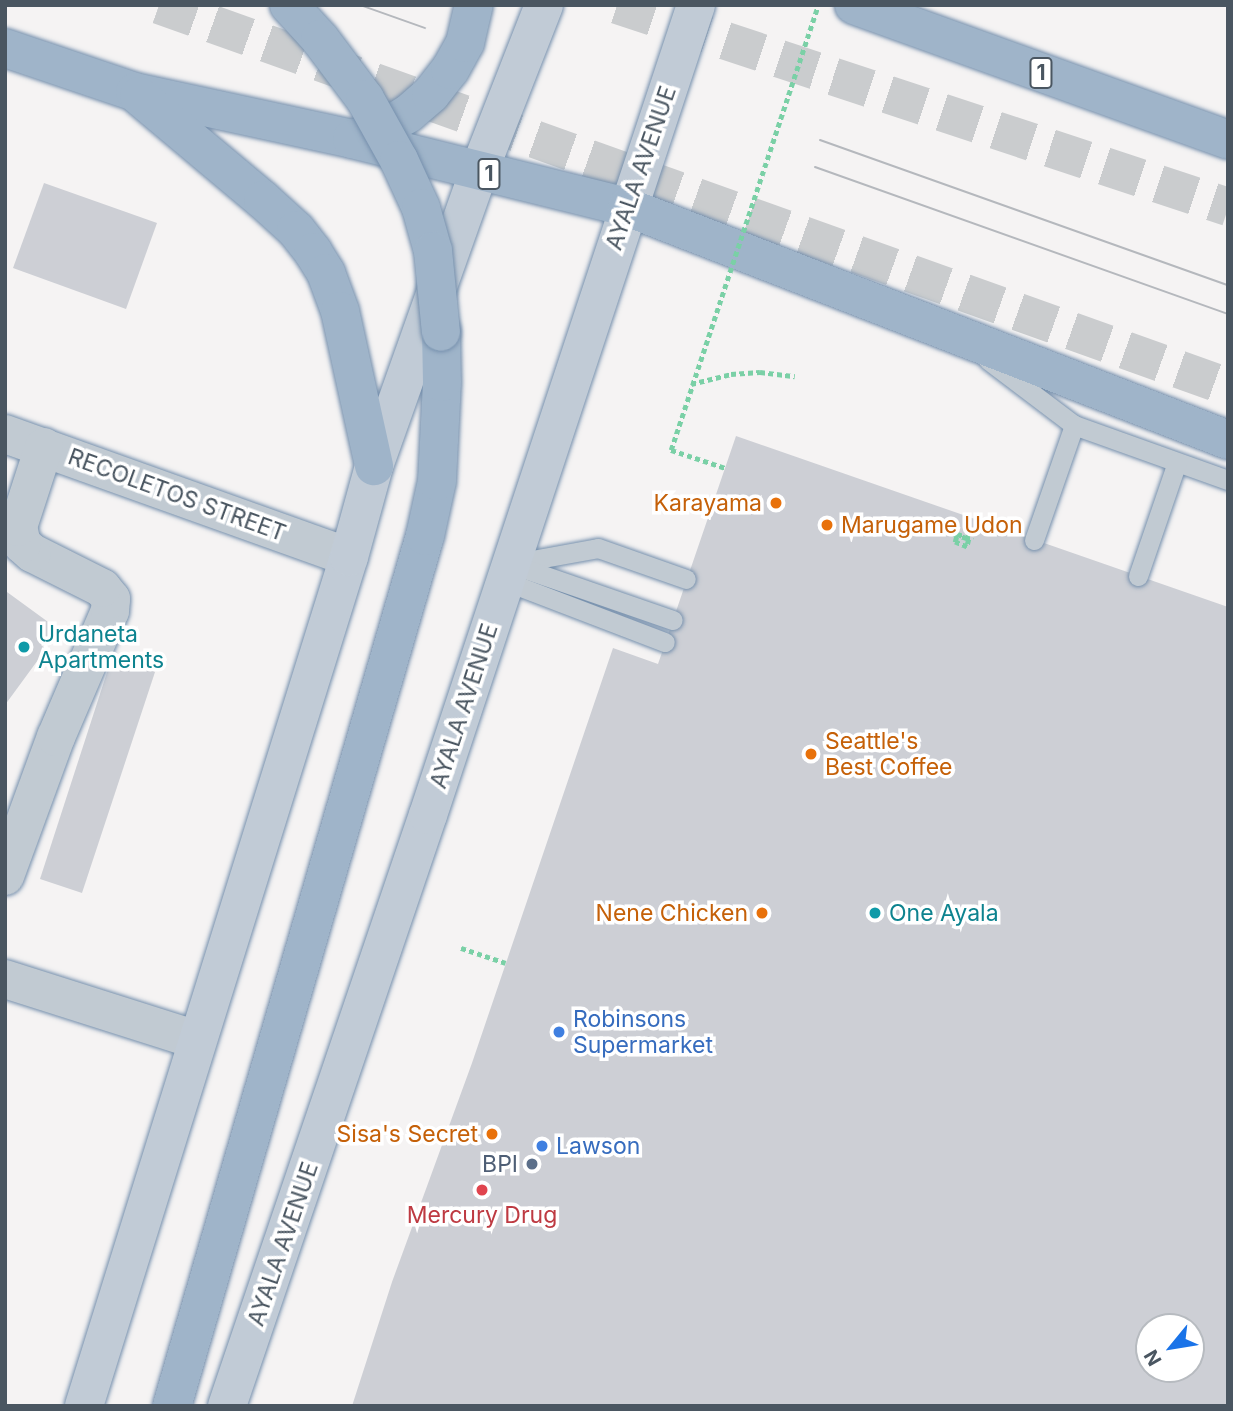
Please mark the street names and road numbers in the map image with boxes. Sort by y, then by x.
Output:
road number: 1 [1029,56,1053,90]
street label: AYALA AVENUE [600,82,682,254]
road number: 1 [477,156,501,192]
street label: RECOLETOS STREET [64,443,290,547]
street label: AYALA AVENUE [424,620,504,792]
street label: AYALA AVENUE [242,1158,324,1330]

